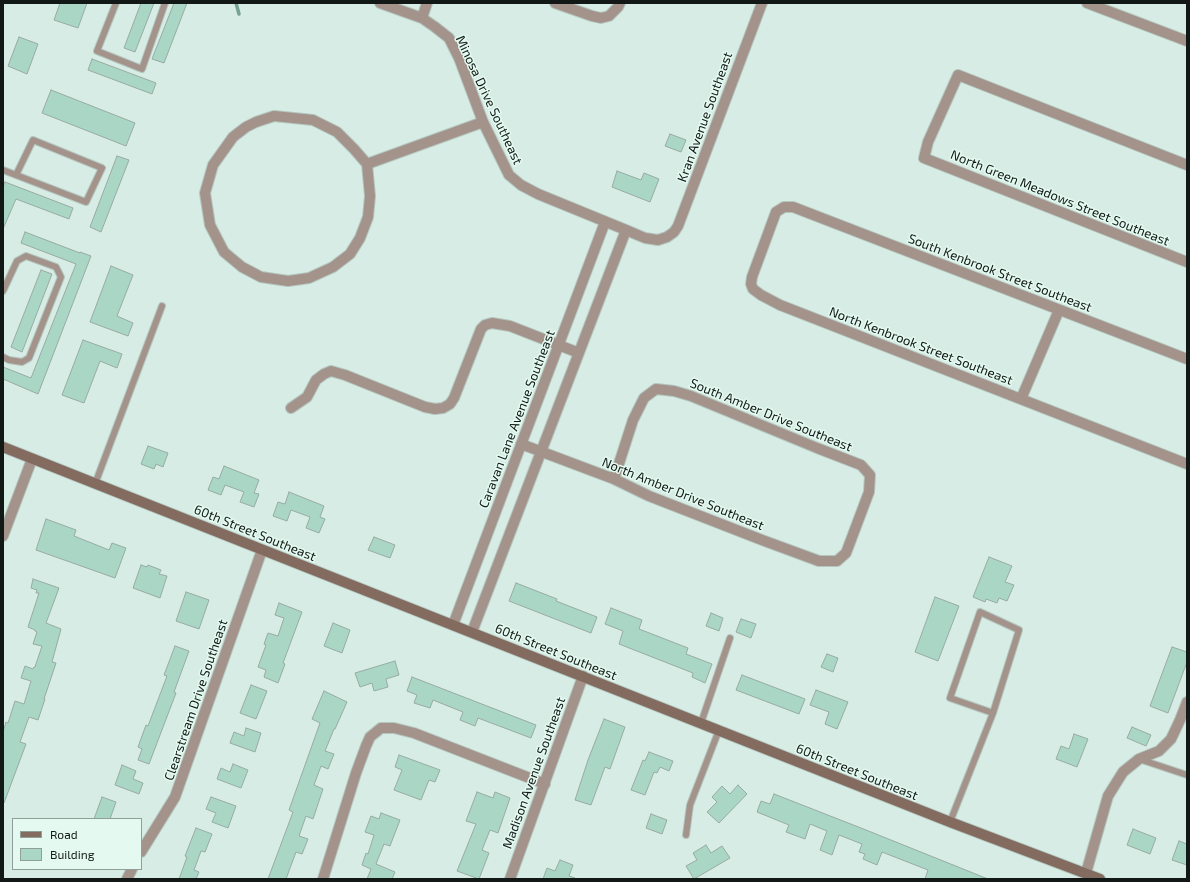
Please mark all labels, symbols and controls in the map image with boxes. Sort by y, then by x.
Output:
street label: Minosa Drive Southeast [452,33,526,167]
street label: Kran Avenue Southeast [674,50,736,184]
street label: North Green Meadows Street Southeast [948,147,1172,249]
street label: South Kenbrook Street Southeast [906,231,1094,315]
street label: North Kenbrook Street Southeast [827,304,1015,388]
street label: Caravan Lane Avenue Southeast [476,328,558,510]
street label: South Amber Drive Southeast [688,375,854,455]
street label: North Amber Drive Southeast [600,454,766,534]
street label: 60th Street Southeast [192,501,318,565]
street label: Clearstream Drive Southeast [161,617,231,783]
street label: 60th Street Southeast [493,620,619,684]
street label: Madison Avenue Southeast [499,695,569,851]
street label: 60th Street Southeast [794,740,920,804]
legend [12,818,142,870]
text: Road [50,827,78,841]
text: Building [50,847,94,861]

